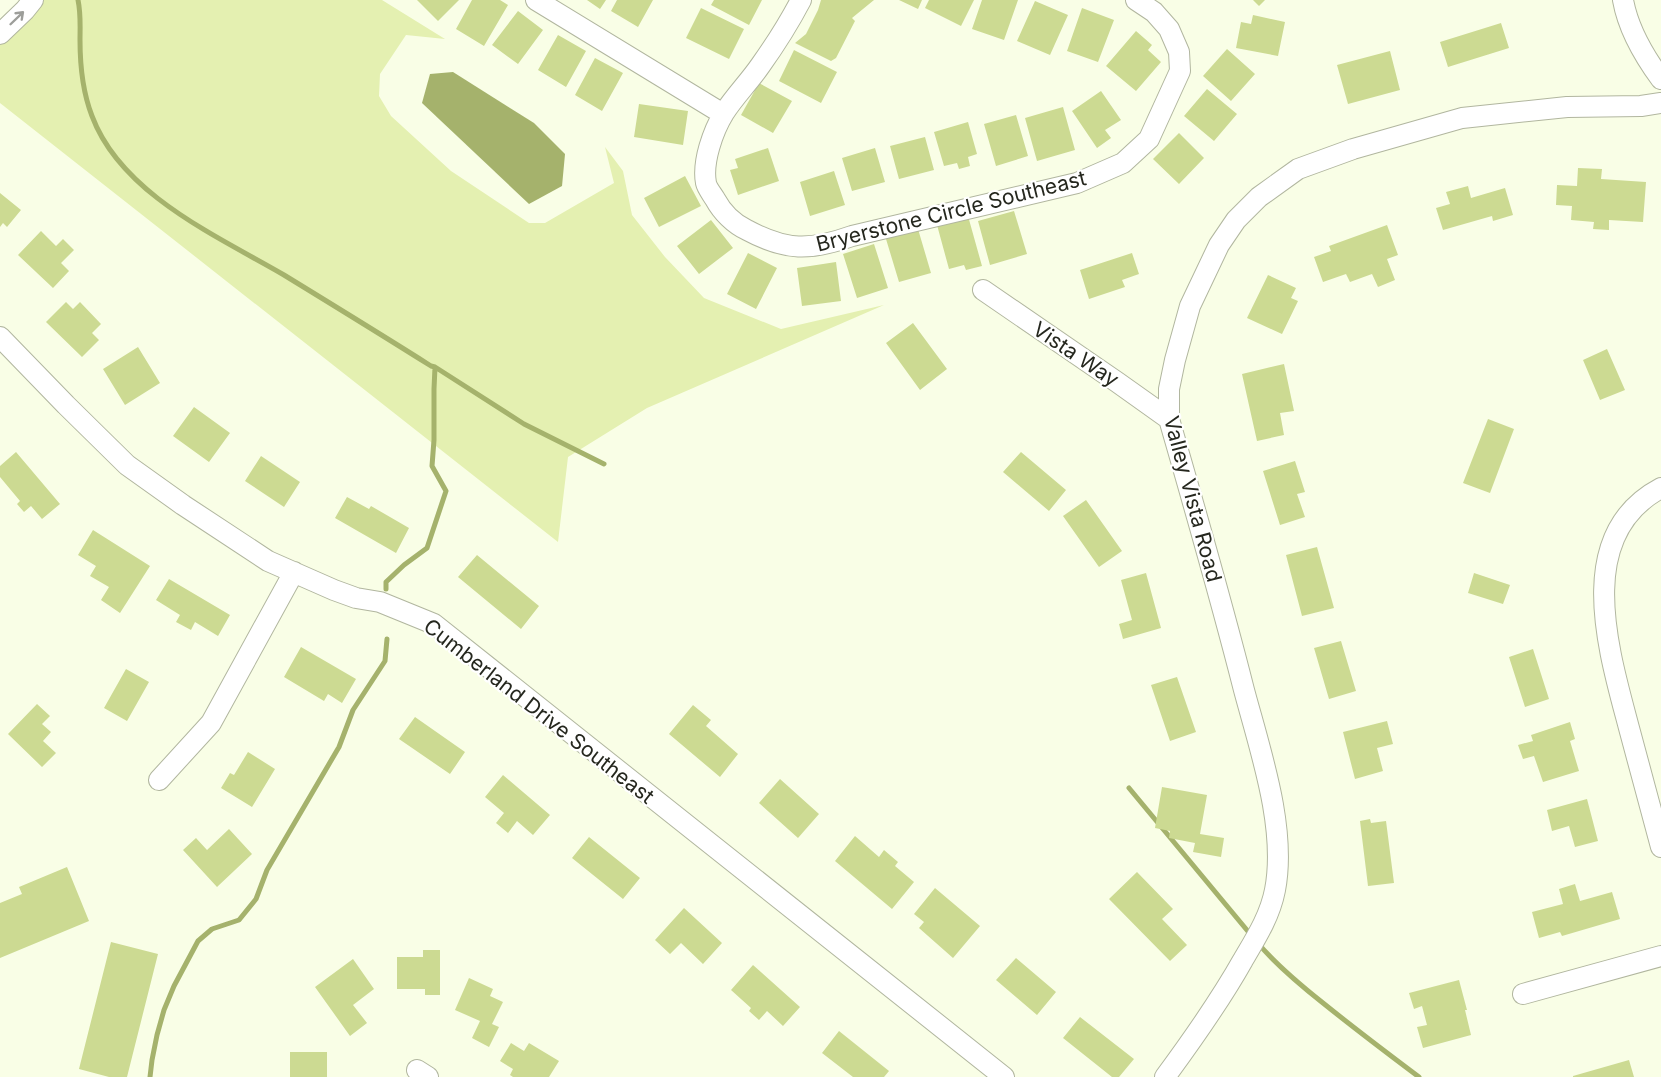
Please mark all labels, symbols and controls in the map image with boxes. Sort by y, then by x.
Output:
one-way arrow [10,10,25,25]
street label: Bryerstone Circle Southeast [813,165,1089,257]
street label: Vista Way [1028,316,1124,392]
street label: Valley Vista Road [1159,413,1227,585]
street label: Cumberland Drive Southeast [419,613,659,809]

